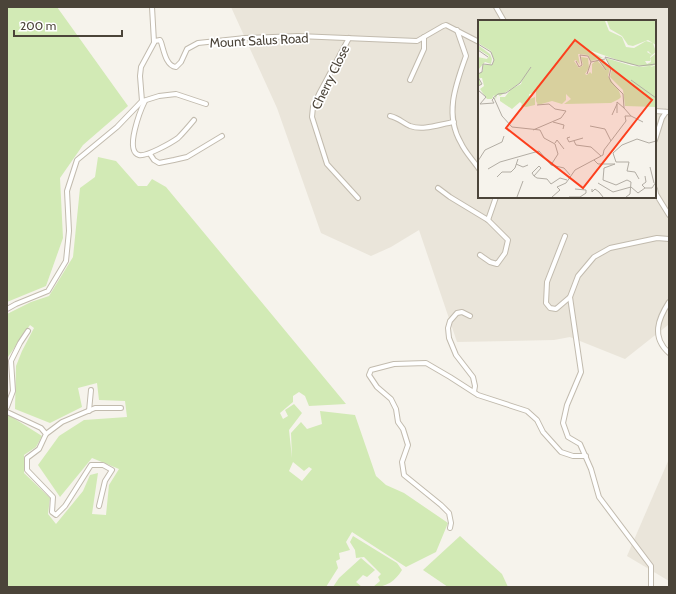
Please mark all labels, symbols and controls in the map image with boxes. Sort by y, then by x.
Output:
scale bar [14,12,122,38]
text: 200 m [20,18,56,33]
inset map [478,20,656,198]
street label: Mount Salus Road [209,29,309,51]
street label: Cherry Close [308,42,353,112]

